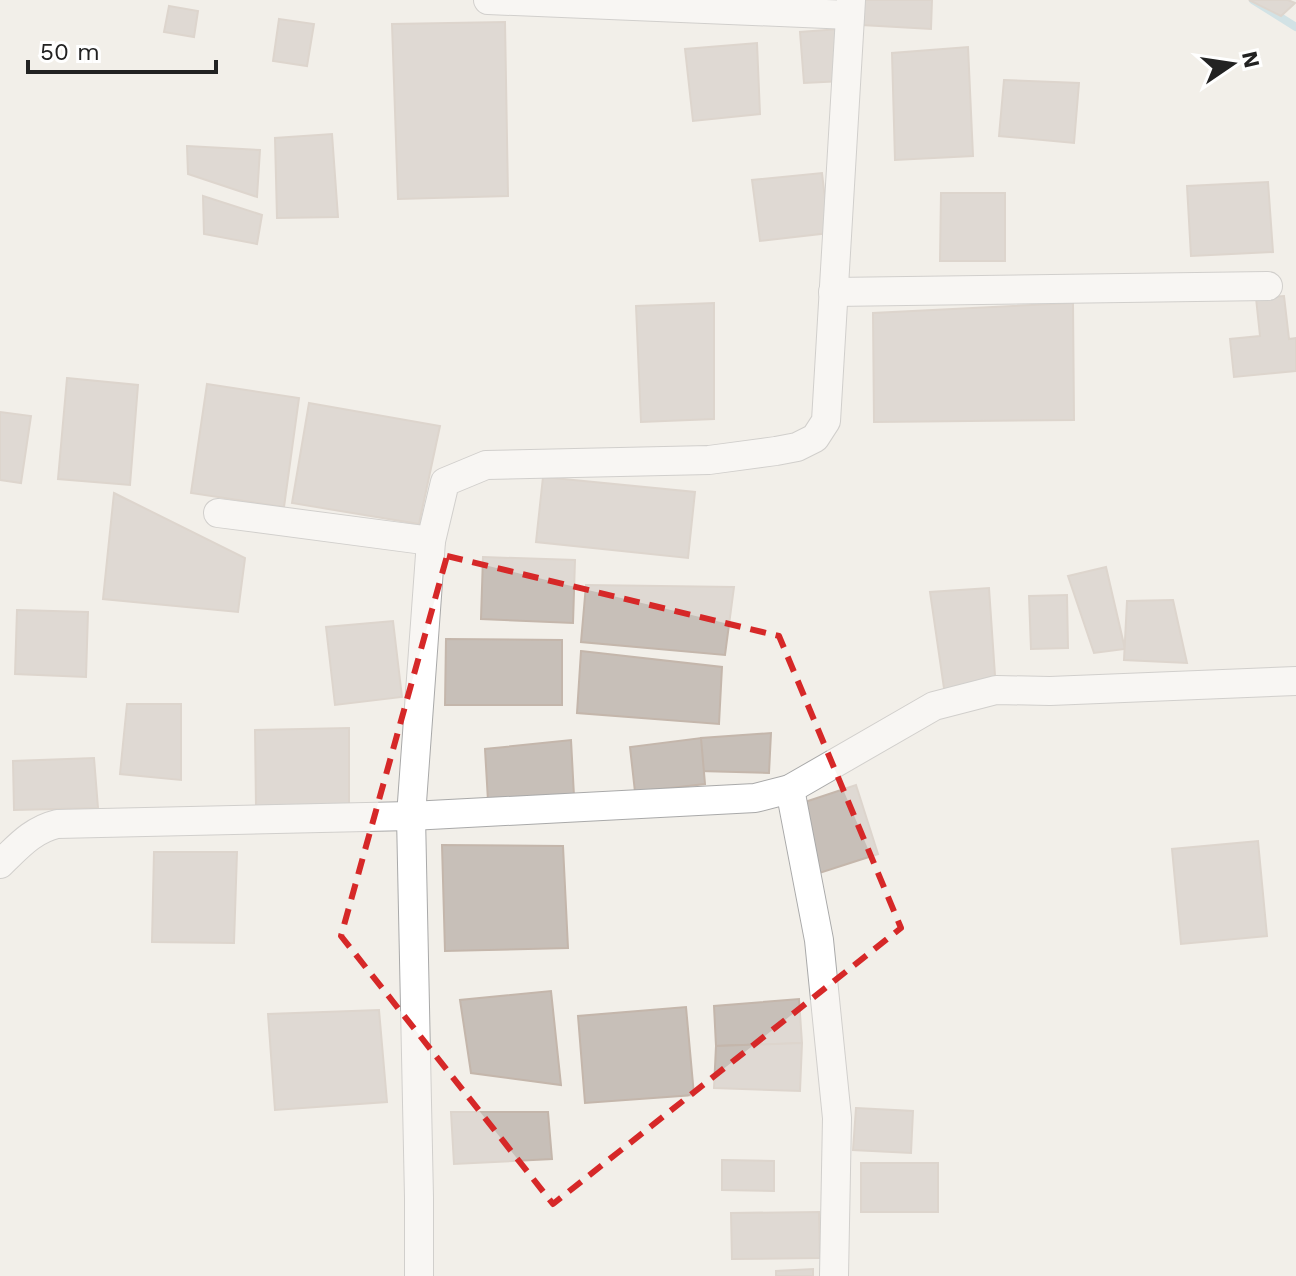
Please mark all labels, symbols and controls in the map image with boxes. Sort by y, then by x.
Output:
scale bar [28,24,216,74]
north arrow [1192,24,1272,104]
text: 50 m [40,38,100,66]
text: N [1237,49,1265,70]

